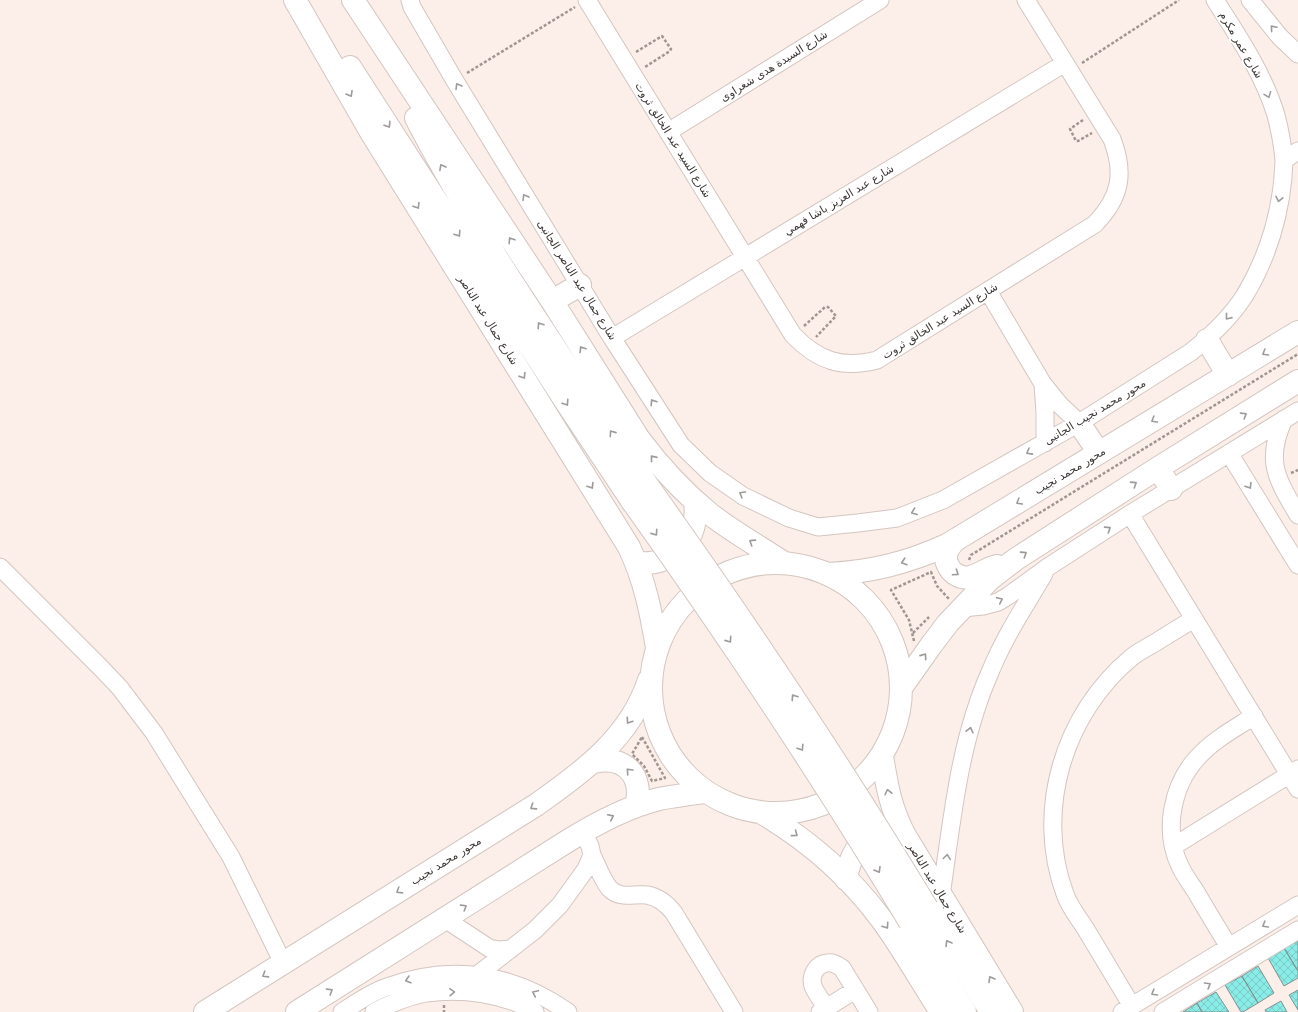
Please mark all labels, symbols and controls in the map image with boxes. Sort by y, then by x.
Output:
street label: شارع عمر مكرم [1217,9,1265,81]
one-way arrow [1270,25,1277,33]
street label: شارع السيدة هدى شعراوى [718,28,830,104]
street label: شارع السيد عبد الخالق ثروت [631,80,714,201]
one-way arrow [455,83,462,90]
one-way arrow [345,90,352,97]
one-way arrow [1263,92,1271,99]
one-way arrow [383,121,391,128]
street label: شارع عبد العزيز باشا فهمي [782,162,896,238]
one-way arrow [440,164,447,171]
one-way arrow [523,194,530,201]
one-way arrow [1276,196,1284,202]
one-way arrow [413,202,420,209]
street label: شارع جمال عبد الناصر الجانبى [535,217,619,343]
one-way arrow [453,230,460,237]
one-way arrow [509,237,516,244]
street label: شارع جمال عبد الناصر [455,272,521,367]
street label: شارع السيد عبد الخالق ثروت [880,280,1001,363]
one-way arrow [1226,312,1233,319]
one-way arrow [537,322,545,329]
one-way arrow [579,346,587,353]
one-way arrow [1262,348,1269,355]
one-way arrow [518,371,525,378]
street label: محور محمد نجيب الجانبى [1042,376,1148,448]
one-way arrow [562,398,569,405]
one-way arrow [650,399,658,406]
one-way arrow [1240,412,1247,420]
one-way arrow [1151,416,1158,423]
one-way arrow [610,431,617,438]
street label: محور محمد نجيب [1032,445,1108,497]
one-way arrow [1026,447,1033,454]
one-way arrow [651,455,658,463]
one-way arrow [587,482,594,489]
one-way arrow [1129,482,1136,489]
one-way arrow [1245,482,1252,489]
one-way arrow [739,492,746,499]
one-way arrow [1016,497,1023,505]
one-way arrow [910,507,917,515]
one-way arrow [1104,526,1111,533]
one-way arrow [650,529,658,536]
one-way arrow [749,539,756,546]
one-way arrow [1020,551,1027,559]
one-way arrow [900,557,907,566]
one-way arrow [951,569,958,576]
one-way arrow [995,597,1003,605]
one-way arrow [724,635,731,642]
one-way arrow [919,653,926,660]
one-way arrow [791,694,799,701]
one-way arrow [627,717,634,724]
one-way arrow [966,726,974,733]
one-way arrow [796,744,804,751]
one-way arrow [627,768,634,776]
one-way arrow [885,789,893,795]
one-way arrow [530,803,537,810]
one-way arrow [606,814,614,822]
one-way arrow [790,829,797,836]
street label: محور محمد نجيب [408,834,484,888]
street label: شارع جمال عبد الناصر [904,839,969,936]
one-way arrow [942,854,951,860]
one-way arrow [874,866,881,873]
one-way arrow [396,886,403,894]
one-way arrow [460,904,467,912]
one-way arrow [1262,921,1269,928]
one-way arrow [881,922,889,929]
one-way arrow [946,940,953,947]
one-way arrow [262,970,269,977]
one-way arrow [405,975,412,984]
one-way arrow [989,976,996,983]
one-way arrow [1204,982,1211,989]
one-way arrow [449,987,455,996]
one-way arrow [326,988,333,996]
one-way arrow [1151,988,1158,995]
one-way arrow [531,990,539,998]

